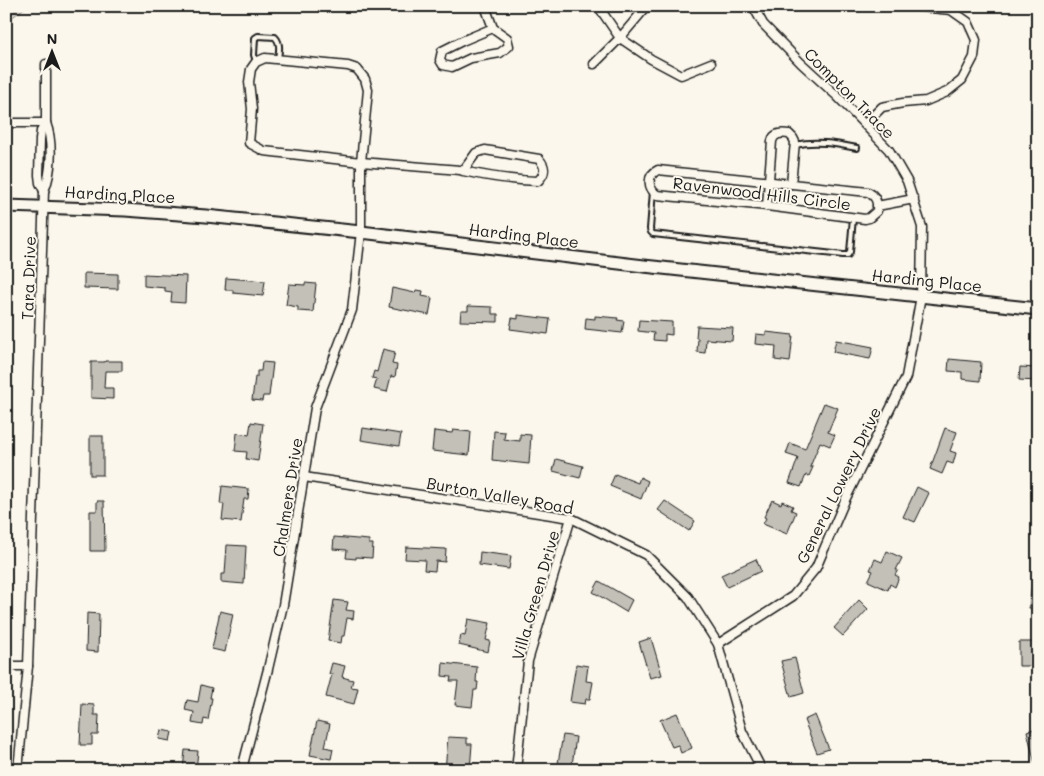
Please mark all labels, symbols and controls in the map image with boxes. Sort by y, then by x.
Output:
north arrow [28,28,78,78]
text: N [47,29,57,48]
street label: Compton Trace [800,43,900,143]
street label: Ravenwood Hills Circle [672,172,852,214]
street label: Harding Place [64,181,176,207]
street label: Harding Place [468,218,580,252]
street label: Tara Drive [16,236,40,320]
street label: Harding Place [871,264,983,296]
street label: General Lowery Drive [791,403,885,567]
street label: Chalmers Drive [267,436,307,558]
street label: Burton Valley Road [425,472,575,518]
street label: Villa Green Drive [506,528,564,662]

